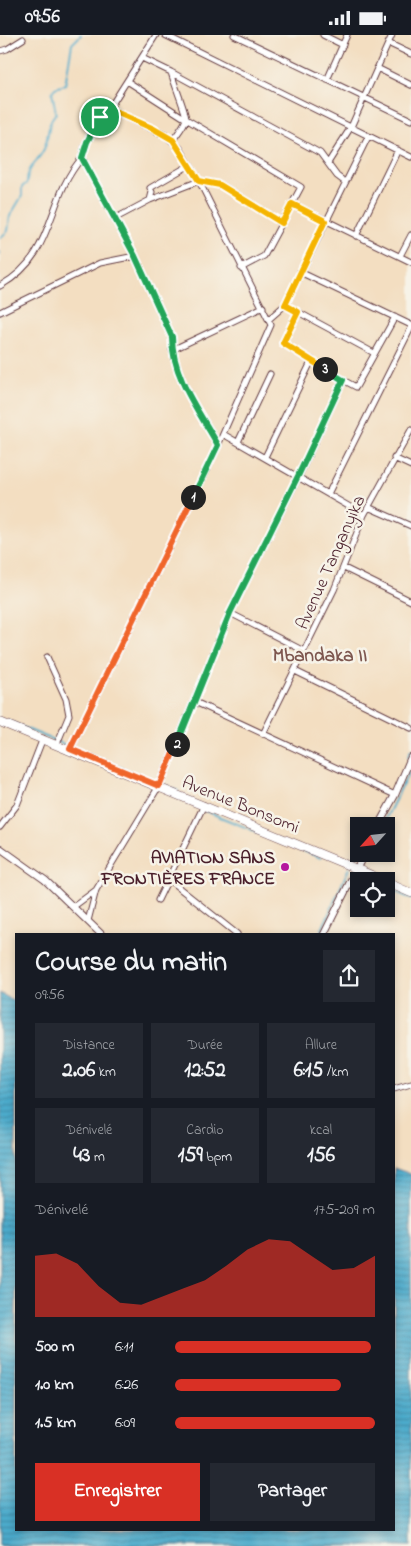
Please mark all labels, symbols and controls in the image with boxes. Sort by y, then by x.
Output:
text: 09:56 [25,4,60,31]
pin [79,96,121,138]
icon: arrive [86,103,114,131]
pin: 3 [312,357,338,381]
text: 3 [323,359,328,380]
pin: 1 [180,485,206,509]
text: 1 [191,487,196,508]
street label: Avenue Tanganyika [291,491,374,635]
district label: Mbandaka II [273,643,367,670]
pin: 2 [164,731,190,757]
text: 2 [174,734,181,755]
street label: Avenue Bonsomi [178,770,303,841]
north arrow [350,817,395,863]
map controls [350,817,395,917]
place label: AVIATION SANS FRONTIÈRES FRANCE [100,846,275,893]
marker: AVIATION SANS FRONTIÈRES FRANCE [279,861,291,873]
button: locate [350,872,395,917]
text: Course du matin [35,943,227,984]
button: share [323,950,375,1002]
text: 09:56 [35,983,64,1007]
text: Distance [63,1035,115,1056]
text: Durée [187,1035,223,1056]
text: Allure [305,1035,337,1056]
text: 2.06 [62,1056,95,1086]
text: 12:52 [184,1056,226,1086]
text: 6:15 [294,1056,323,1086]
text: km [95,1062,116,1083]
text: /km [323,1062,348,1083]
text: Dénivelé [66,1120,112,1141]
text: Cardio [186,1120,224,1141]
text: kcal [310,1120,332,1141]
text: 43 [73,1141,90,1171]
text: 159 [178,1141,203,1171]
text: 156 [307,1141,335,1171]
text: m [90,1147,105,1168]
text: bpm [203,1147,232,1168]
text: Dénivelé [35,1198,88,1222]
text: 175–209 m [313,1198,375,1222]
text: 500 m [35,1335,74,1359]
text: 6:11 [115,1335,134,1359]
text: 1.0 km [35,1373,74,1397]
text: 6:26 [115,1373,138,1397]
text: 1.5 km [35,1411,76,1435]
text: 6:09 [115,1411,135,1435]
button: Enregistrer [35,1463,200,1521]
button: Partager [210,1463,375,1521]

